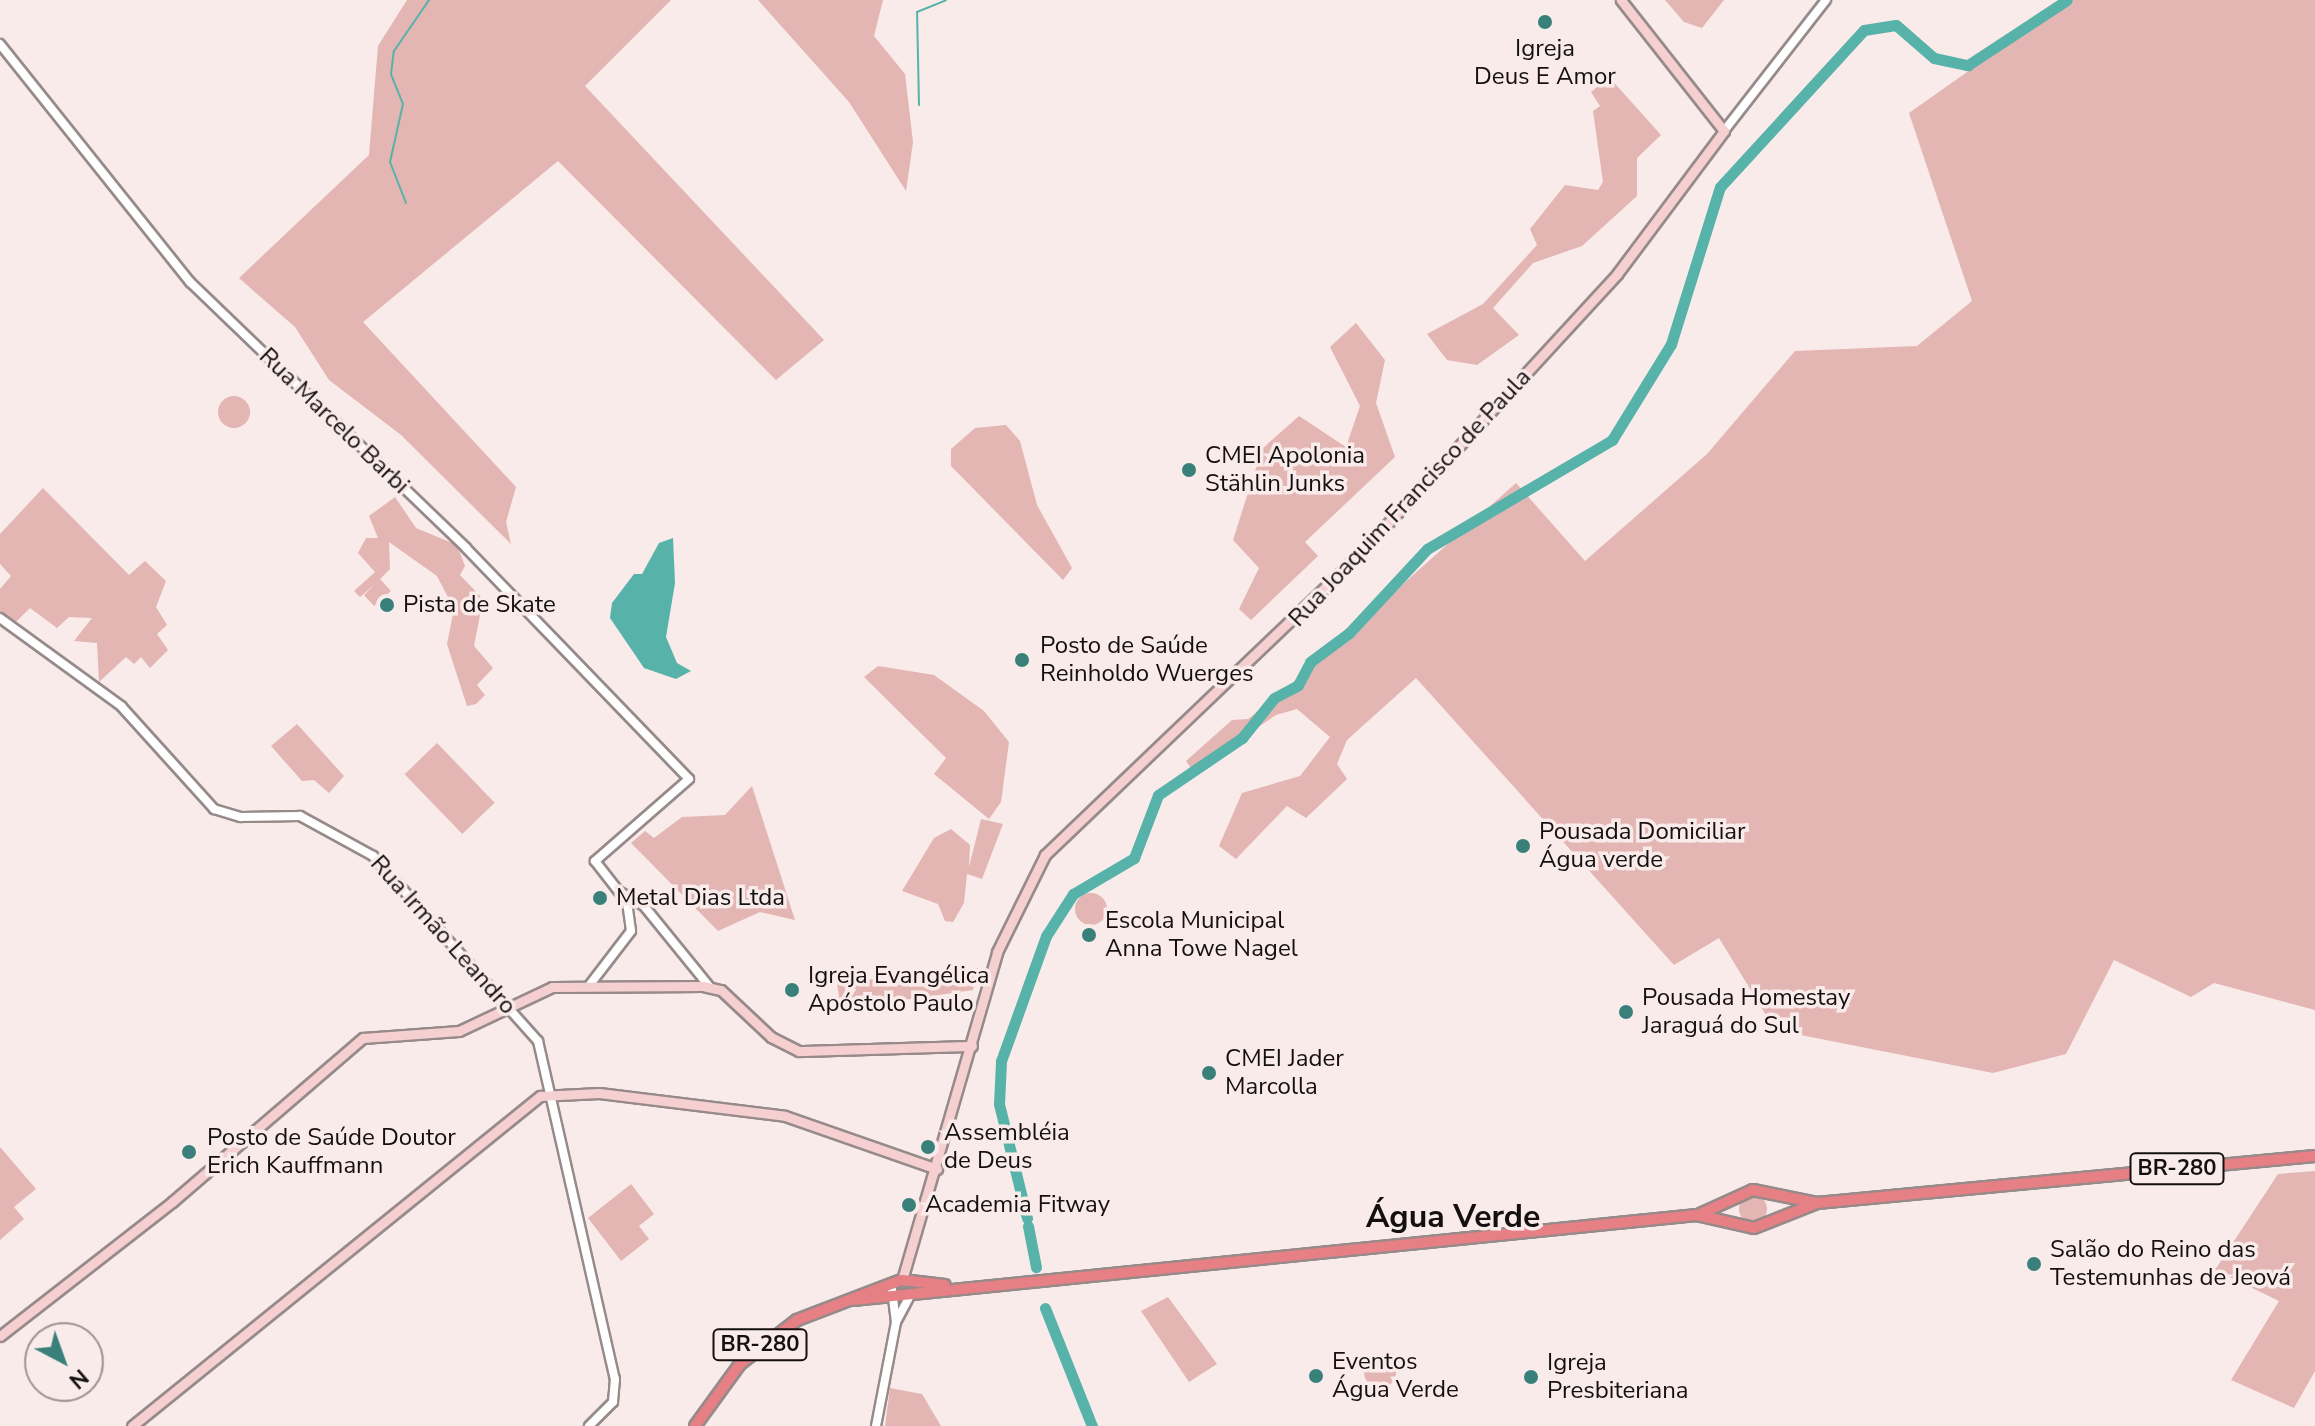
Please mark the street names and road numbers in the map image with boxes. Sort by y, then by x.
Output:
street label: Rua Marcelo Barbi [253,342,415,500]
street label: Rua Joaquim Francisco de Paula [1283,363,1537,633]
street label: Rua Irmão Leandro [364,850,522,1020]
road number: BR-280 [2129,1151,2225,1187]
road number: BR-280 [712,1327,808,1363]

